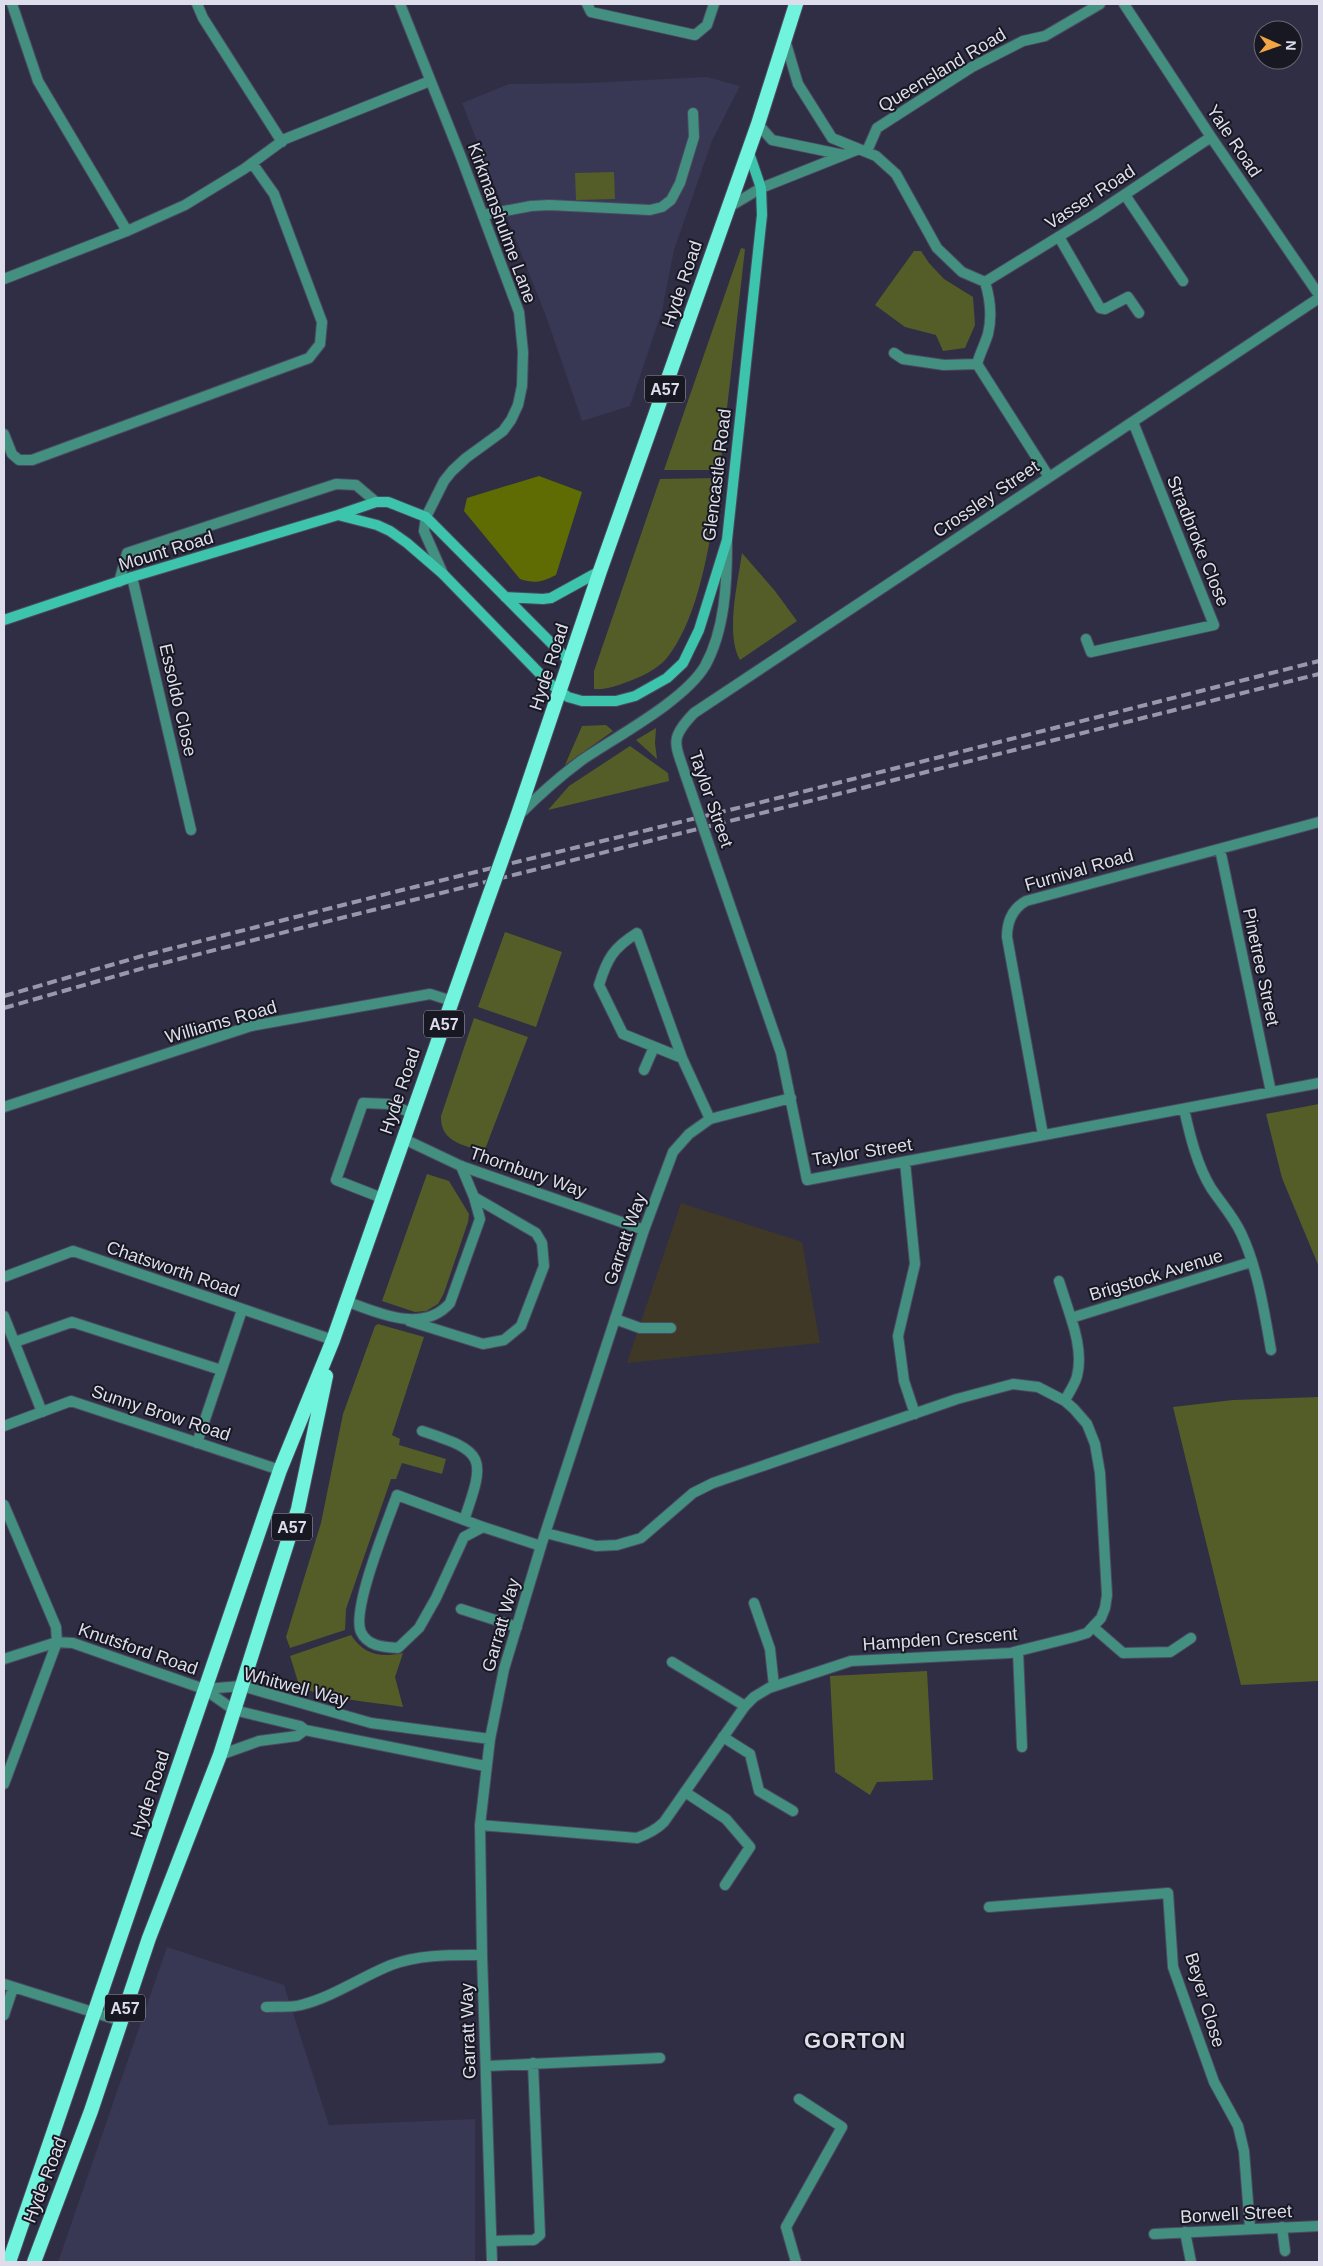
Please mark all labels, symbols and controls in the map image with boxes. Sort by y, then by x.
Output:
north arrow [1253,20,1303,70]
street label: Queensland Road [875,24,1009,116]
text: N [1283,40,1299,51]
street label: Yale Road [1203,101,1265,181]
street label: Kirkmanshulme Lane [464,140,540,306]
street label: Vasser Road [1041,161,1139,233]
street label: Hyde Road [658,238,706,330]
road number: A57 [645,376,685,402]
street label: Glencastle Road [699,408,735,542]
street label: Crossley Street [929,456,1043,542]
street label: Stradbroke Close [1163,473,1233,609]
street label: Mount Road [116,527,216,575]
street label: Hyde Road [526,621,572,713]
street label: Essoldo Close [155,642,201,758]
street label: Taylor Street [685,748,737,850]
street label: Furnival Road [1022,845,1136,895]
street label: Pinetree Street [1239,906,1283,1028]
street label: Williams Road [163,997,279,1047]
road number: A57 [424,1011,464,1038]
street label: Hyde Road [376,1045,424,1137]
street label: Taylor Street [811,1134,913,1170]
street label: Thornbury Way [467,1143,589,1201]
street label: Garratt Way [600,1190,650,1288]
street label: Chatsworth Road [104,1237,242,1301]
street label: Brigstock Avenue [1087,1245,1225,1305]
street label: Sunny Brow Road [89,1381,233,1445]
road number: A57 [272,1514,312,1540]
street label: Garratt Way [478,1576,524,1674]
street label: Knutsford Road [76,1619,200,1679]
street label: Hampden Crescent [862,1624,1018,1654]
street label: Whitwell Way [242,1663,350,1711]
street label: Hyde Road [127,1748,173,1840]
street label: Beyer Close [1181,1950,1229,2050]
street label: Garratt Way [456,1983,480,2079]
road number: A57 [105,1995,145,2022]
district label: GORTON [804,2028,906,2053]
street label: Hyde Road [20,2134,70,2226]
street label: Borwell Street [1180,2201,1292,2227]

